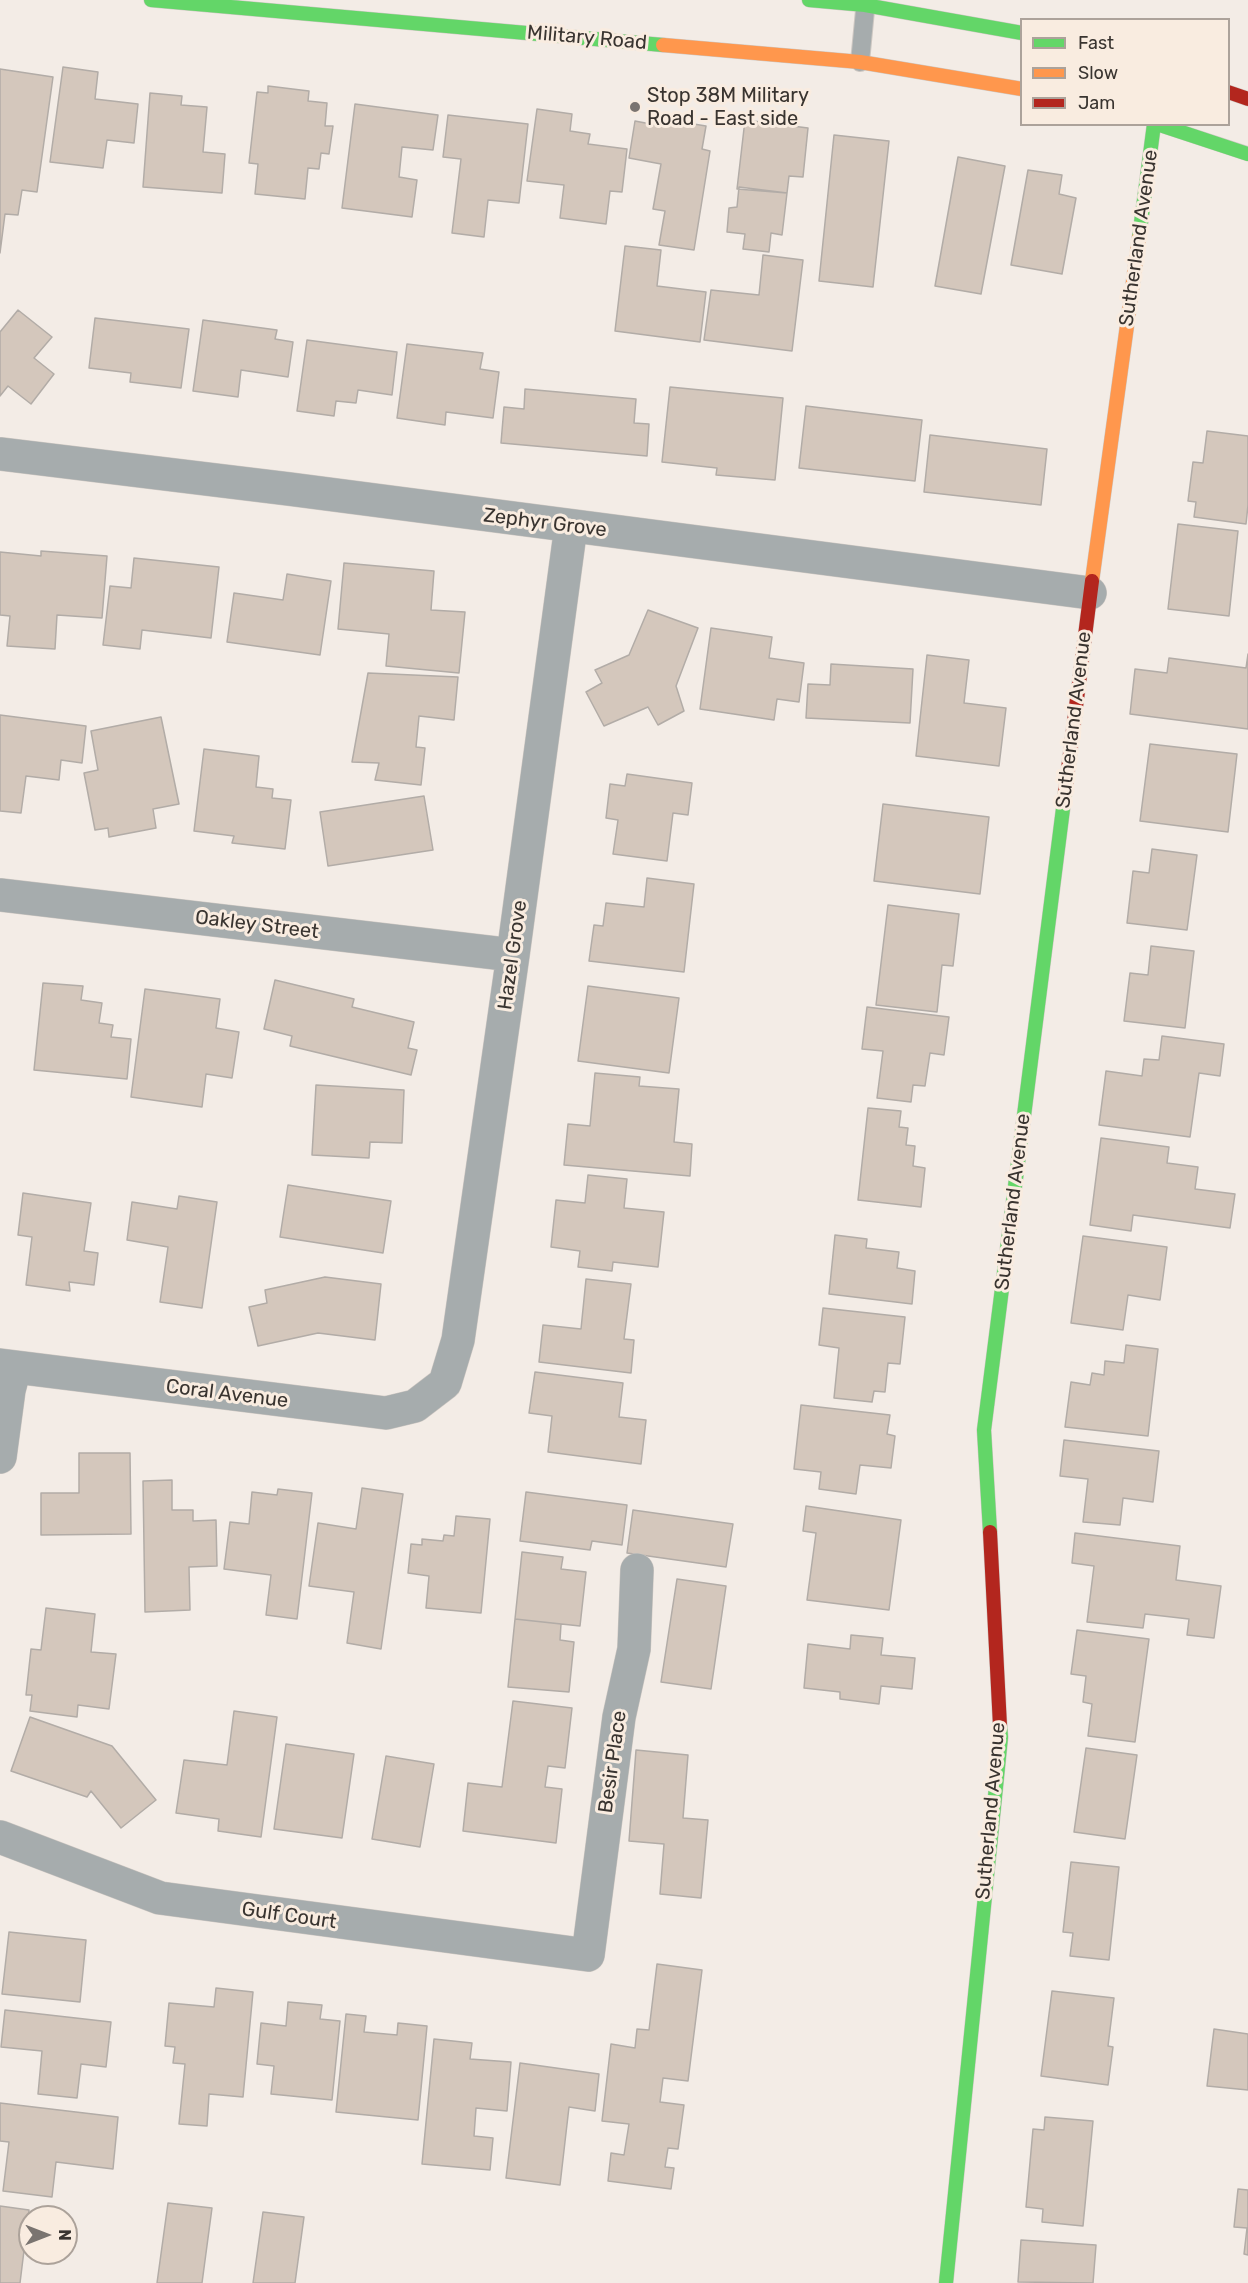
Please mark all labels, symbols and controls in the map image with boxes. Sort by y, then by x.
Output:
legend [1020,18,1230,126]
street label: Military Road [526,21,648,55]
text: Fast [1078,32,1114,54]
text: Slow [1078,62,1118,84]
place label: Stop 38M Military Road - East side [647,84,809,131]
text: Jam [1078,92,1115,114]
marker: Stop 38M Military Road - East side [628,100,642,114]
street label: Sutherland Avenue [1115,148,1163,328]
street label: Zephyr Grove [482,504,608,542]
street label: Sutherland Avenue [1051,630,1097,810]
street label: Hazel Grove [493,899,533,1011]
street label: Oakley Street [194,906,320,944]
street label: Sutherland Avenue [990,1112,1036,1292]
street label: Coral Avenue [164,1375,290,1413]
street label: Besir Place [594,1709,632,1815]
street label: Sutherland Avenue [971,1721,1011,1901]
street label: Gulf Court [240,1897,338,1935]
north arrow [18,2205,78,2265]
text: N [55,2229,74,2241]

